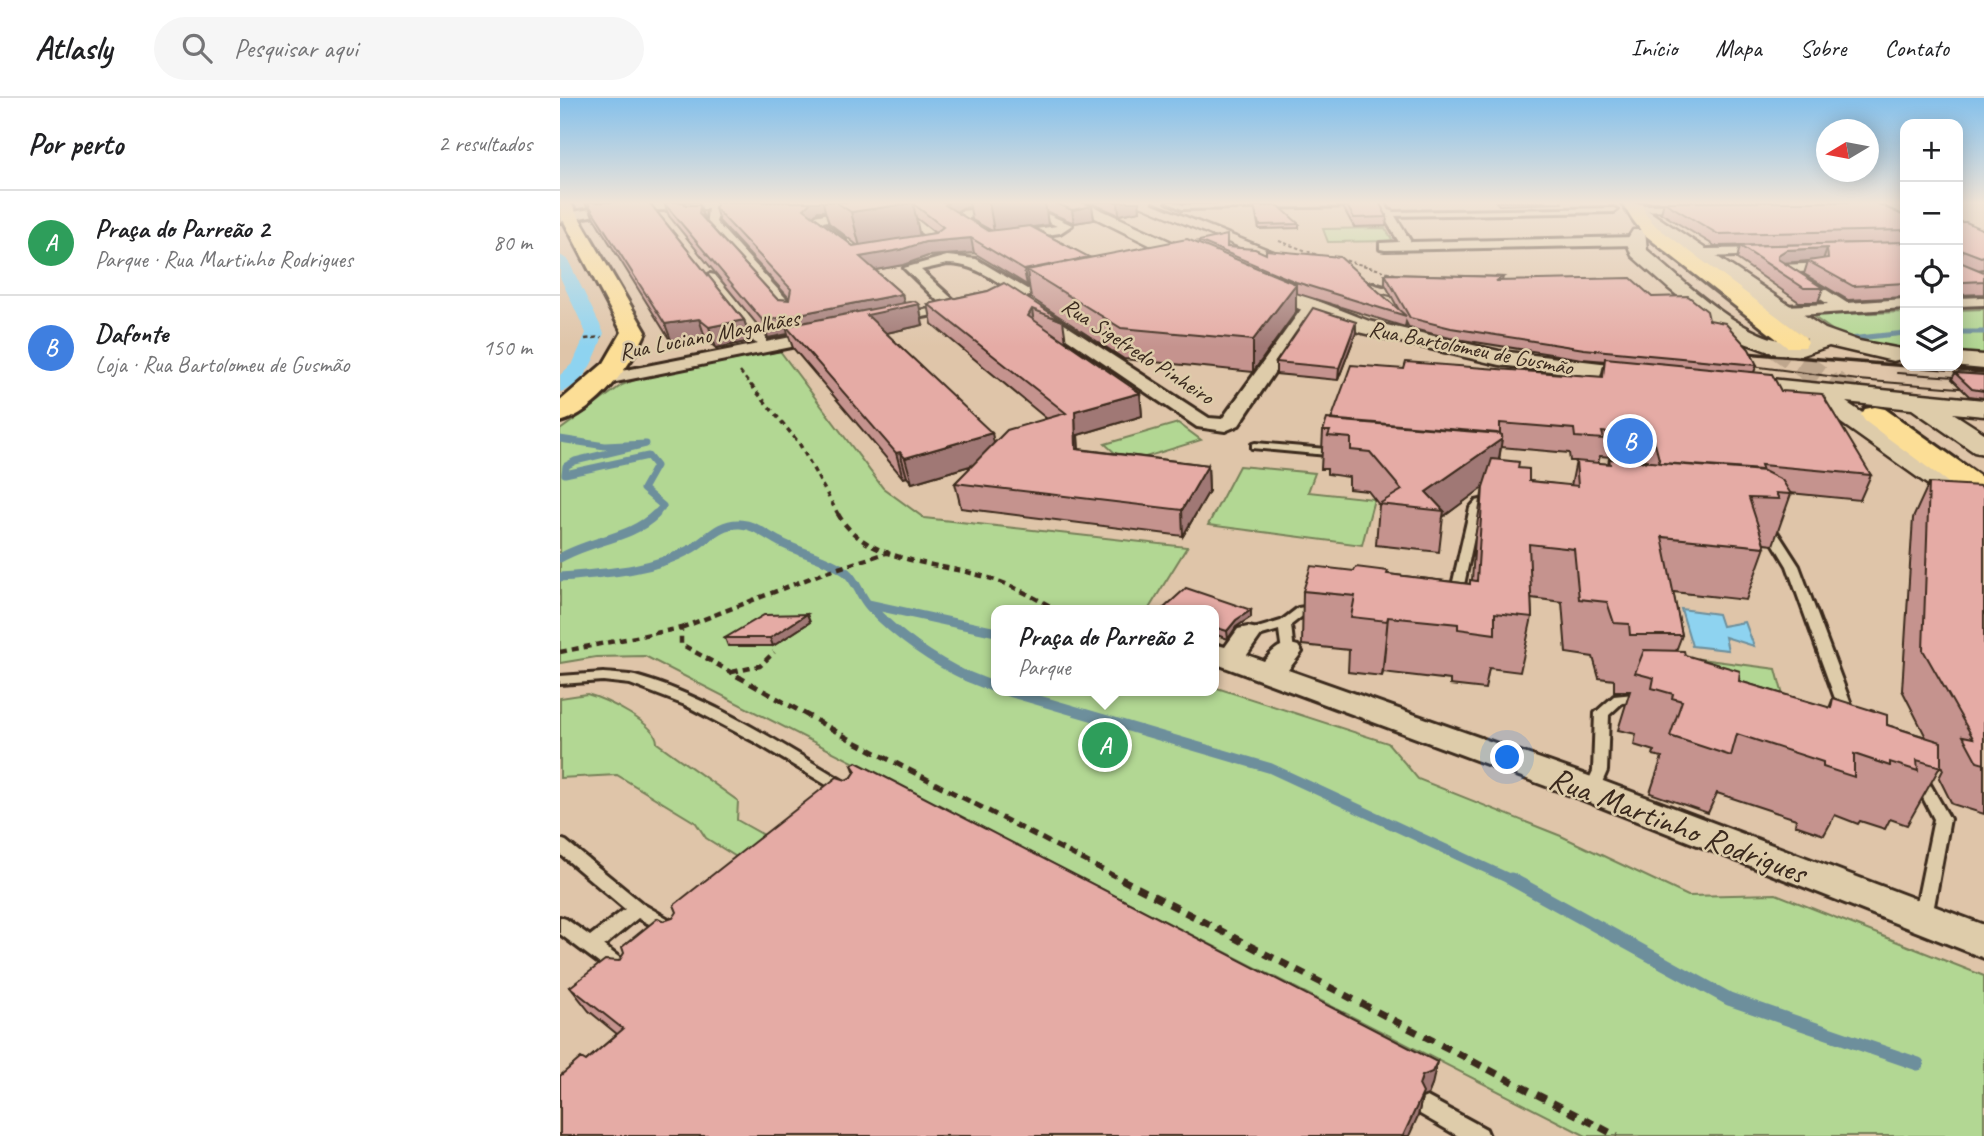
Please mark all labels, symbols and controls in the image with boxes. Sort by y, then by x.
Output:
search box [154,17,644,80]
text: Atlasly [35,27,112,69]
icon: search [178,29,216,67]
text: Pesquisar aqui [234,32,358,65]
text: Início [1631,33,1677,63]
text: Mapa [1715,33,1762,63]
text: Sobre [1800,33,1846,63]
text: Contato [1884,33,1949,63]
north arrow [1816,119,1879,182]
map controls [1900,119,1963,371]
button: + [1900,119,1963,182]
text: Por perto [28,125,123,163]
text: 2 resultados [438,129,532,158]
button: − [1900,182,1963,245]
text: Praça do Parreão 2 [95,212,269,245]
text: A [45,228,57,257]
text: 80 m [493,228,532,257]
text: Parque · Rua Martinho Rodrigues [95,245,353,274]
button: locate [1900,245,1963,308]
street label: Rua Sigefredo Pinheiro [1057,291,1221,412]
street label: Rua Luciano Magalhães [617,303,804,367]
button: layers [1900,308,1963,371]
street label: Rua Bartolomeu de Gusmão [1366,314,1577,382]
text: Dafonte [95,317,168,350]
text: B [45,333,57,362]
text: 150 m [483,333,532,362]
text: Loja · Rua Bartolomeu de Gusmão [95,350,349,379]
pin: B [1607,415,1653,467]
popup [991,605,1219,696]
text: Praça do Parreão 2 [1018,620,1192,653]
text: Parque [1018,653,1071,682]
pin: A [1082,719,1128,771]
your location [1490,740,1524,774]
street label: Rua Martinho Rodrigues [1543,757,1815,894]

